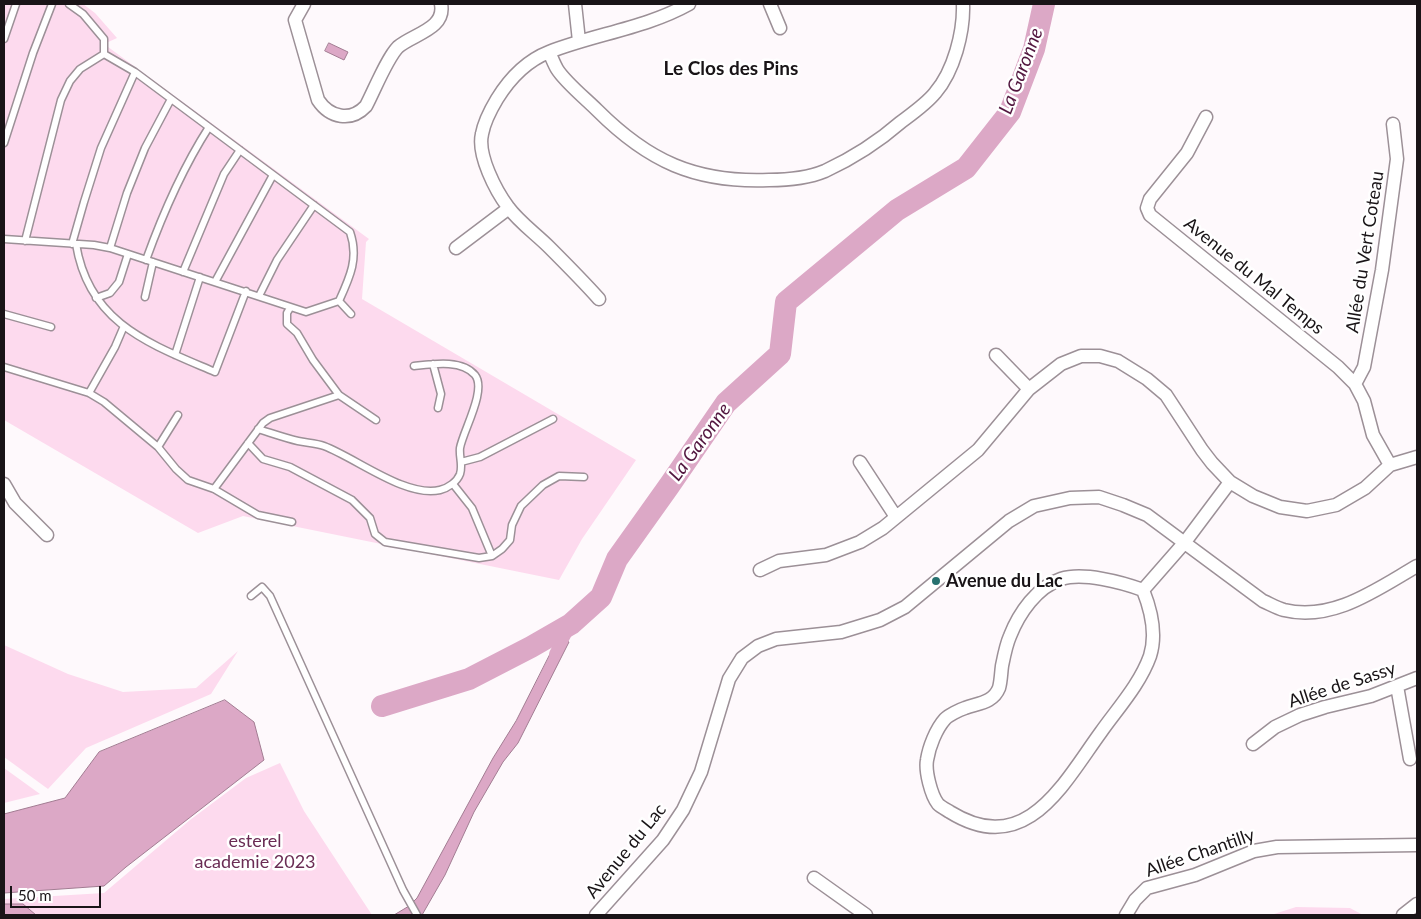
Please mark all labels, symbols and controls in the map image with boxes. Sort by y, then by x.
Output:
water label: La Garonne [994,25,1048,117]
district label: Le Clos des Pins [664,58,798,80]
street label: Allée du Vert Coteau [1342,169,1388,335]
street label: Avenue du Mal Temps [1180,213,1328,339]
water label: La Garonne [664,399,736,485]
place label: Avenue du Lac [946,570,1063,592]
marker: Avenue du Lac [930,575,942,587]
street label: Allée de Sassy [1286,657,1398,713]
street label: Avenue du Lac [581,799,671,903]
street label: Allée Chantilly [1143,824,1257,882]
park label: esterel academie 2023 [194,830,316,872]
scale bar [12,876,104,908]
text: 50 m [18,886,52,904]

